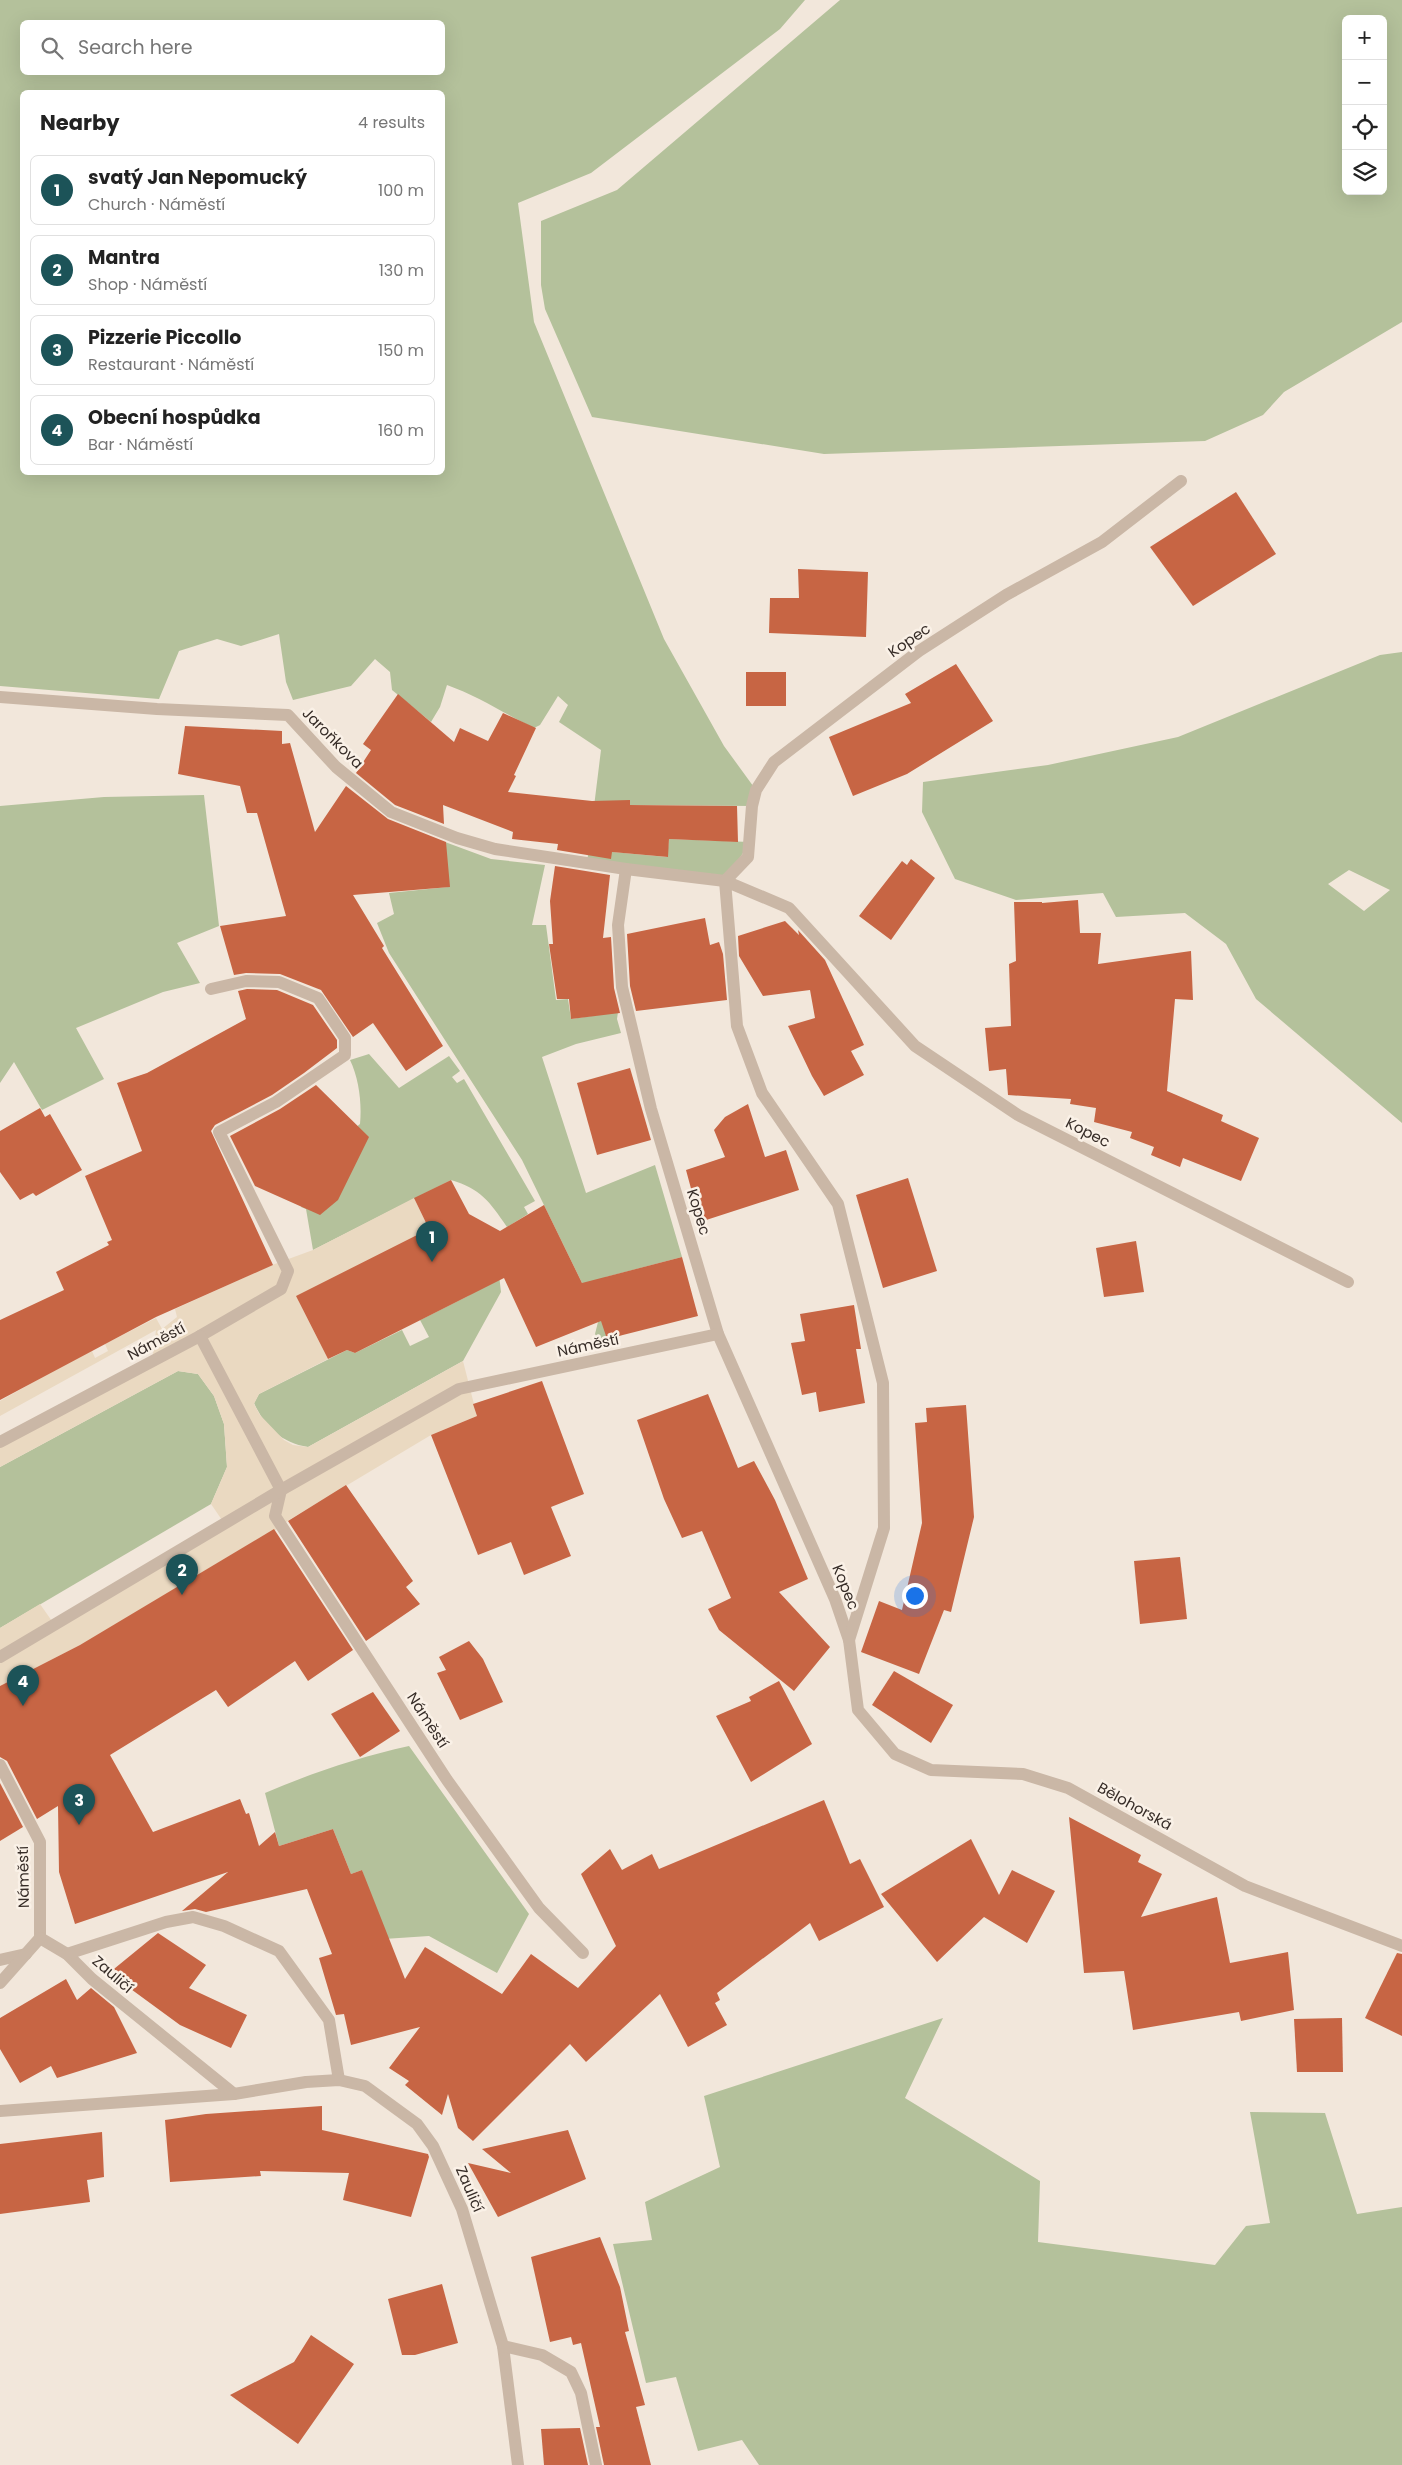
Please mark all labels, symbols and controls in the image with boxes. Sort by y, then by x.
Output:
map controls [1342,15,1387,195]
button: + [1342,15,1387,60]
search box [20,20,445,75]
icon: search [38,34,66,62]
text: Search here [78,34,192,61]
button: − [1342,60,1387,105]
button: locate [1342,105,1387,150]
text: Nearby [40,108,120,137]
text: 4 results [358,111,425,134]
button: layers [1342,150,1387,195]
text: svatý Jan Nepomucký [88,164,307,191]
text: 1 [54,179,60,202]
text: 100 m [378,179,424,202]
text: Church · Náměstí [88,193,225,216]
text: Mantra [88,244,160,271]
text: 2 [52,259,62,282]
text: 130 m [379,259,424,282]
text: Shop · Náměstí [88,273,207,296]
text: Pizzerie Piccollo [88,324,241,351]
text: 3 [52,339,62,362]
text: 150 m [378,339,424,362]
text: Restaurant · Náměstí [88,353,254,376]
text: Obecní hospůdka [88,404,261,431]
text: 4 [52,419,62,442]
text: 160 m [378,419,424,442]
text: Bar · Náměstí [88,433,193,456]
street label: Kopec [884,618,934,662]
street label: Jaroňkova [298,703,368,773]
street label: Kopec [1062,1112,1114,1152]
street label: Kopec [682,1186,716,1238]
pin: 1 [416,1221,448,1262]
street label: Náměstí [124,1317,189,1365]
street label: Náměstí [555,1328,621,1362]
pin: 2 [166,1554,198,1595]
street label: Kopec [827,1561,865,1613]
your location [902,1583,928,1609]
pin: 4 [7,1665,39,1706]
street label: Náměstí [402,1688,454,1752]
street label: Bělohorská [1094,1777,1176,1835]
pin: 3 [63,1784,95,1825]
street label: Náměstí [12,1845,34,1908]
street label: Zauličí [88,1950,138,1998]
street label: Zauličí [451,2163,489,2215]

